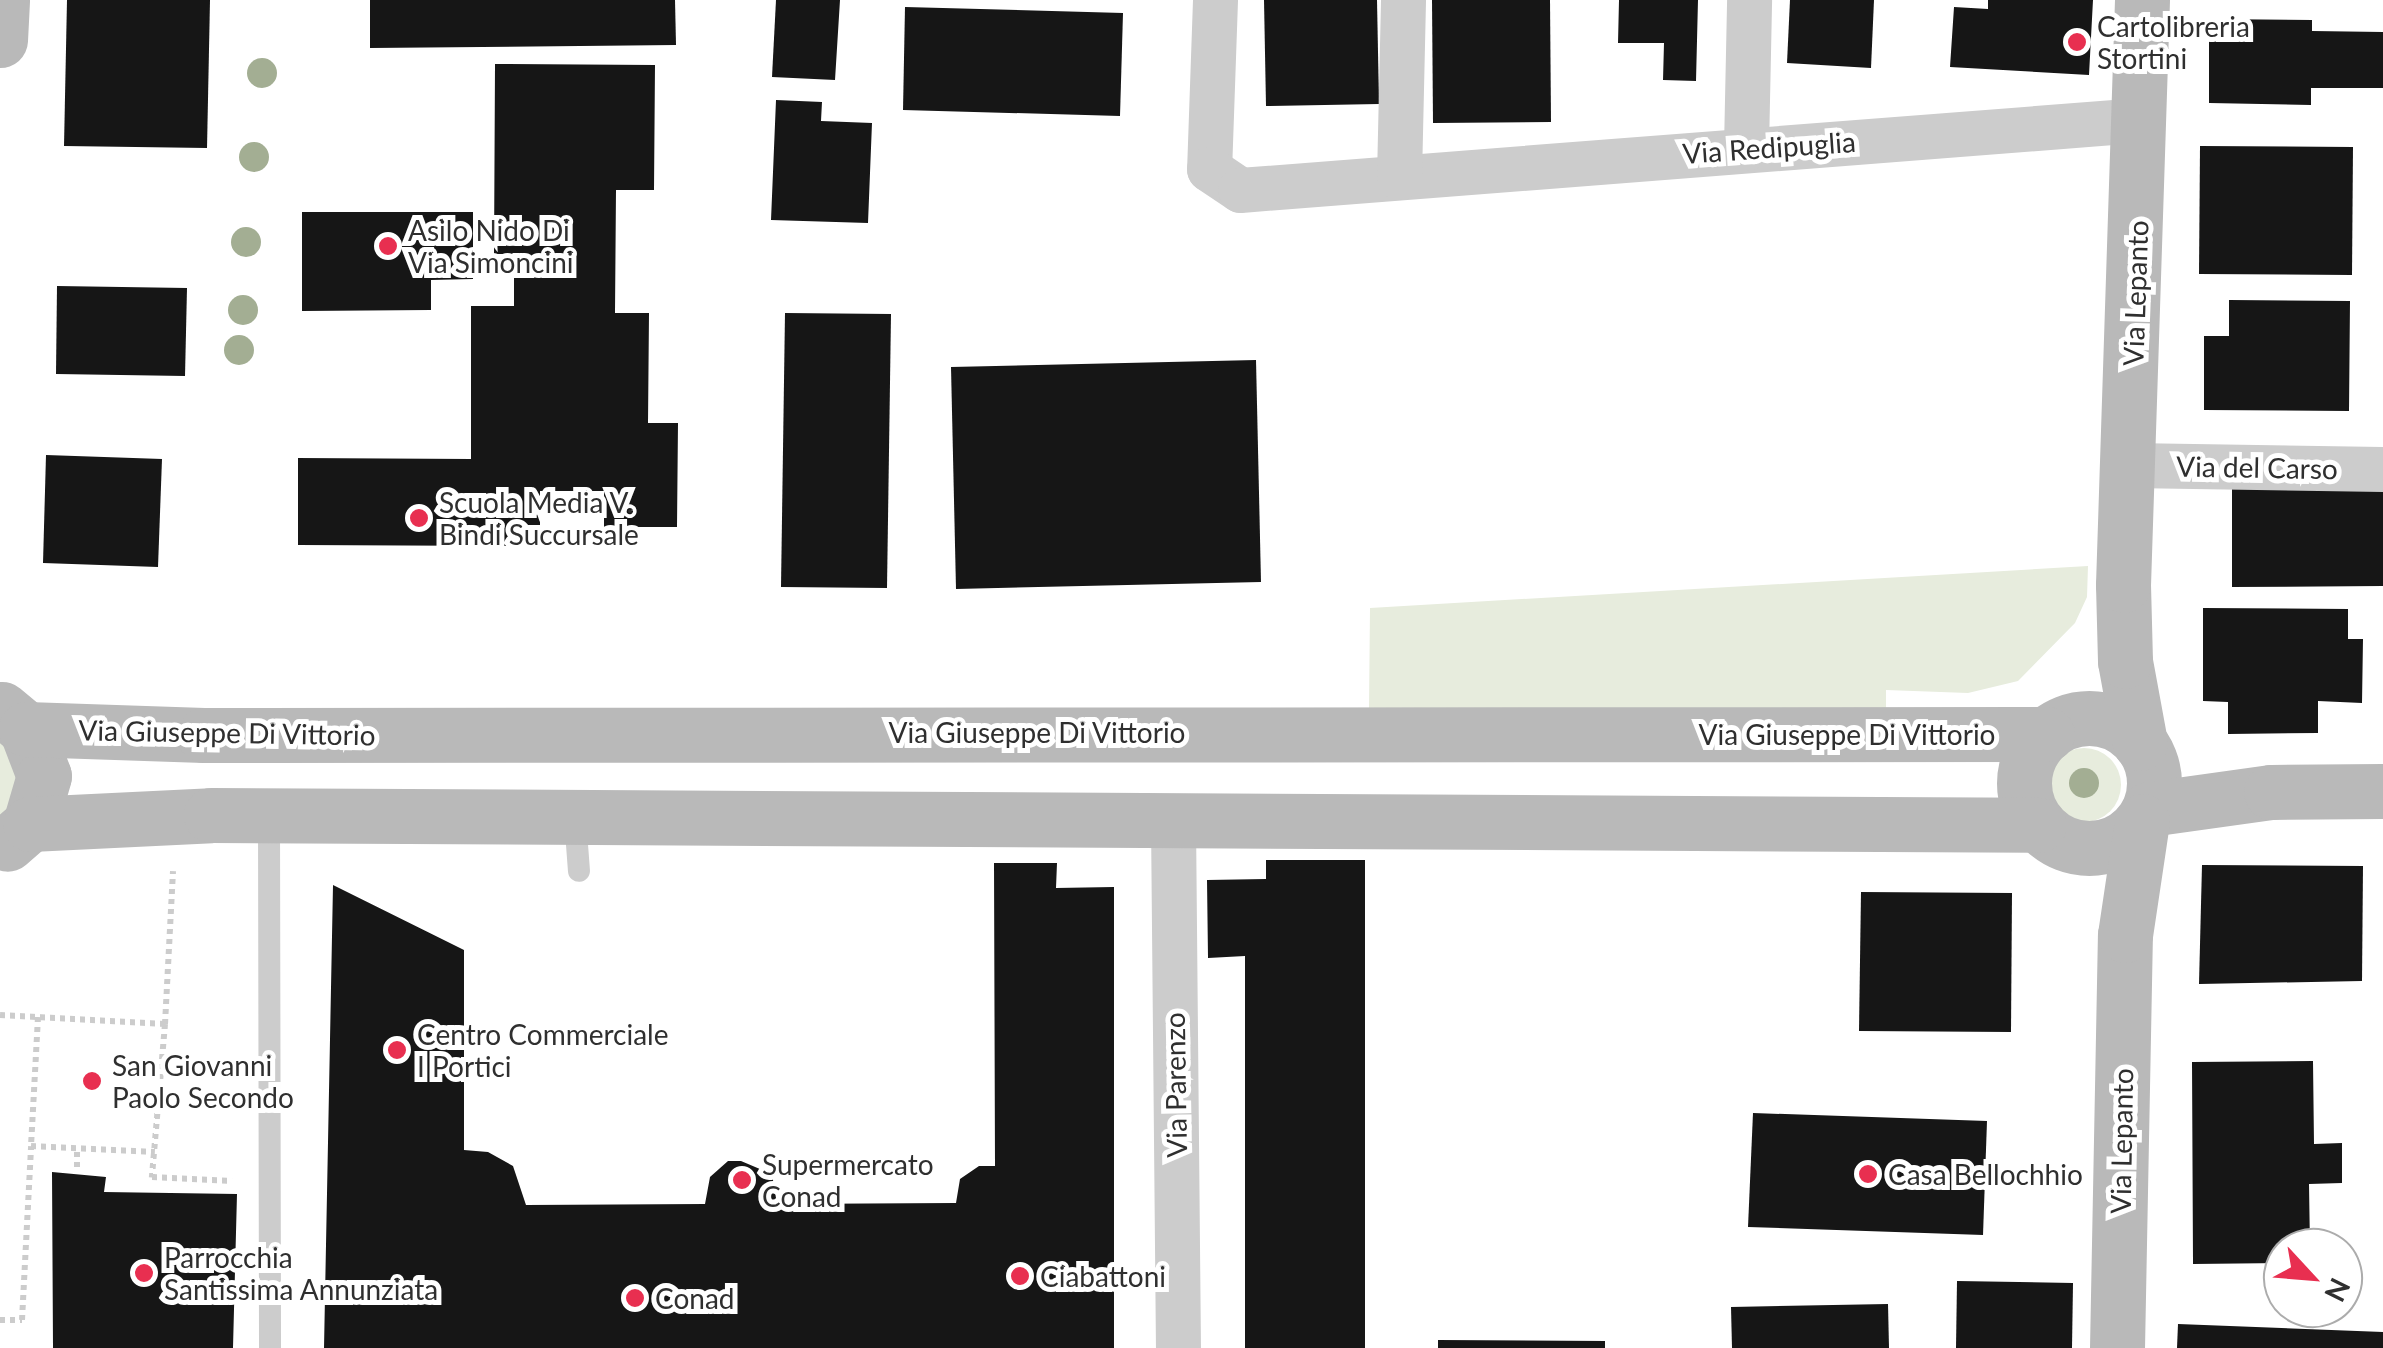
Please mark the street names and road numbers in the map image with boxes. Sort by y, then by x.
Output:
street label: Via Redipuglia [1681,124,1857,170]
street label: Via Lepanto [2116,220,2154,366]
street label: Via del Carso [2176,449,2338,485]
street label: Via Giuseppe Di Vittorio [78,713,376,751]
street label: Via Giuseppe Di Vittorio [888,715,1186,749]
street label: Via Giuseppe Di Vittorio [1698,717,1996,751]
street label: Via Parenzo [1157,1012,1193,1158]
street label: Via Lepanto [2103,1068,2139,1214]

